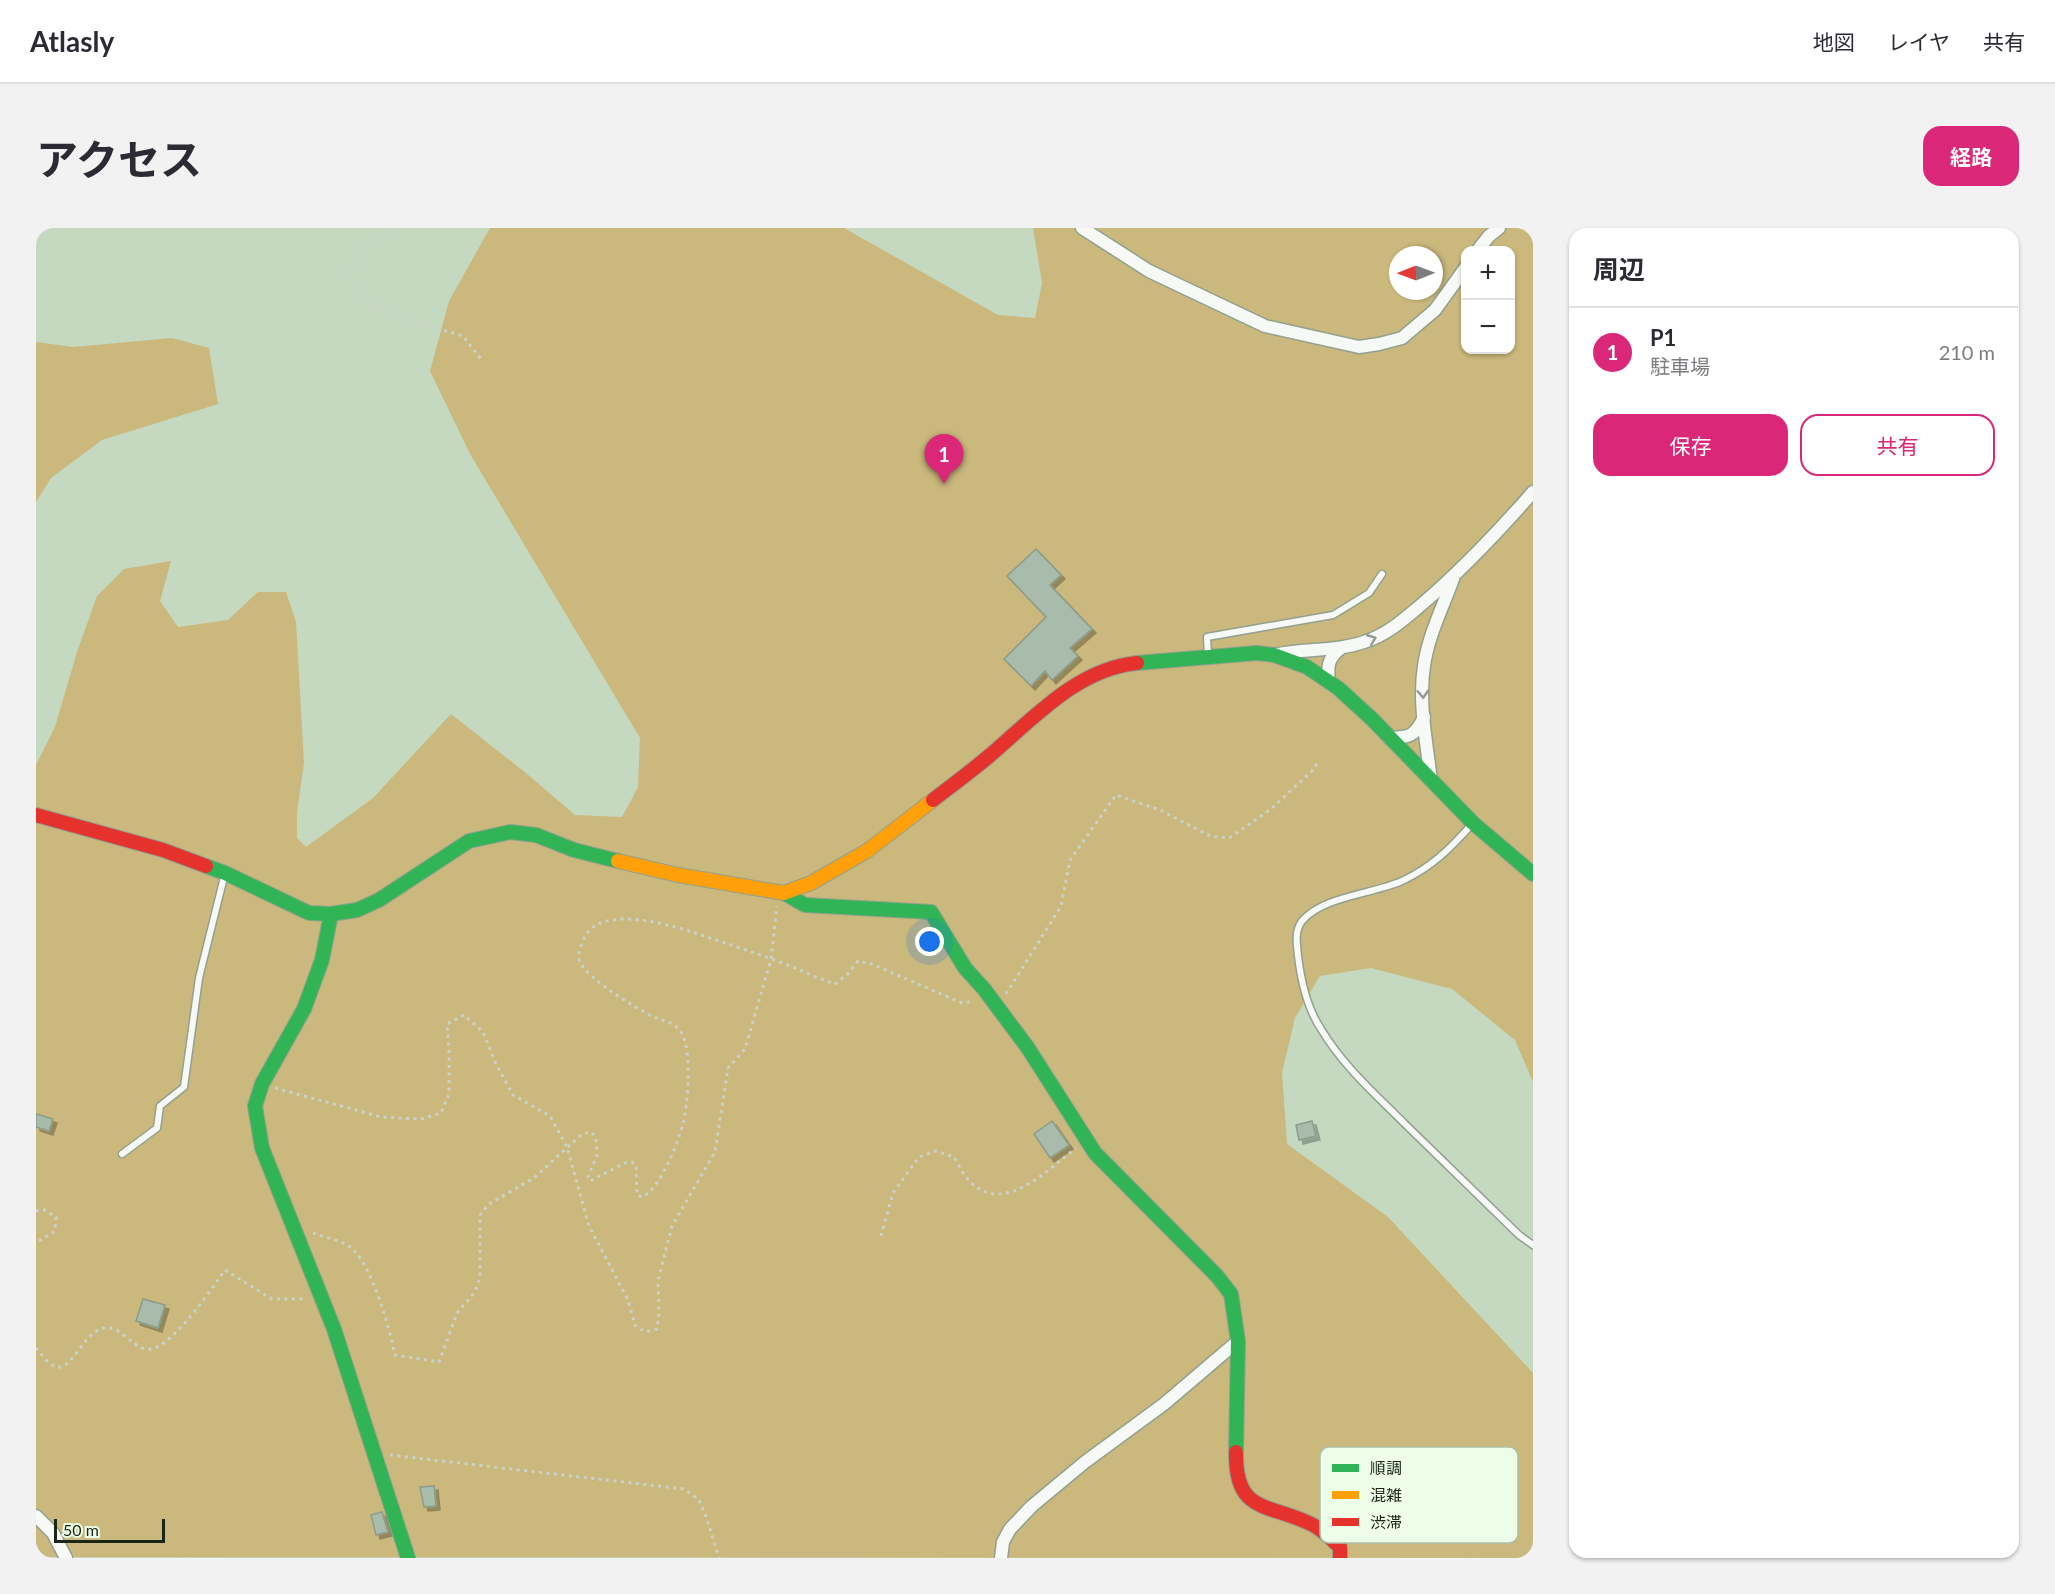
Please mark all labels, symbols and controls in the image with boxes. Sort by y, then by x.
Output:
text: Atlasly [30,24,114,58]
text: 地図 [1813,29,1855,54]
text: レイヤ [1888,29,1950,54]
text: 共有 [1983,29,2025,54]
button: 経路 [1923,126,2019,186]
text: アクセス [36,134,202,184]
north arrow [1389,246,1443,300]
map controls [1461,246,1515,354]
button: + [1461,246,1515,300]
text: 周辺 [1593,253,1645,285]
button: − [1461,300,1515,354]
text: P1 [1650,324,1676,351]
text: 1 [1607,340,1618,364]
text: 210 m [1939,340,1995,364]
text: 駐車場 [1650,354,1710,378]
button: 保存 [1593,414,1788,476]
button: 共有 [1800,414,1995,476]
pin: 1 [924,434,964,484]
one-way arrow [1366,634,1377,646]
one-way arrow [1416,689,1429,698]
your location [915,927,944,956]
legend [1320,1447,1518,1543]
text: 順調 [1370,1458,1402,1477]
text: 混雑 [1370,1485,1402,1504]
text: 渋滞 [1370,1512,1402,1531]
scale bar [54,1516,165,1544]
text: 50 m [63,1520,99,1539]

